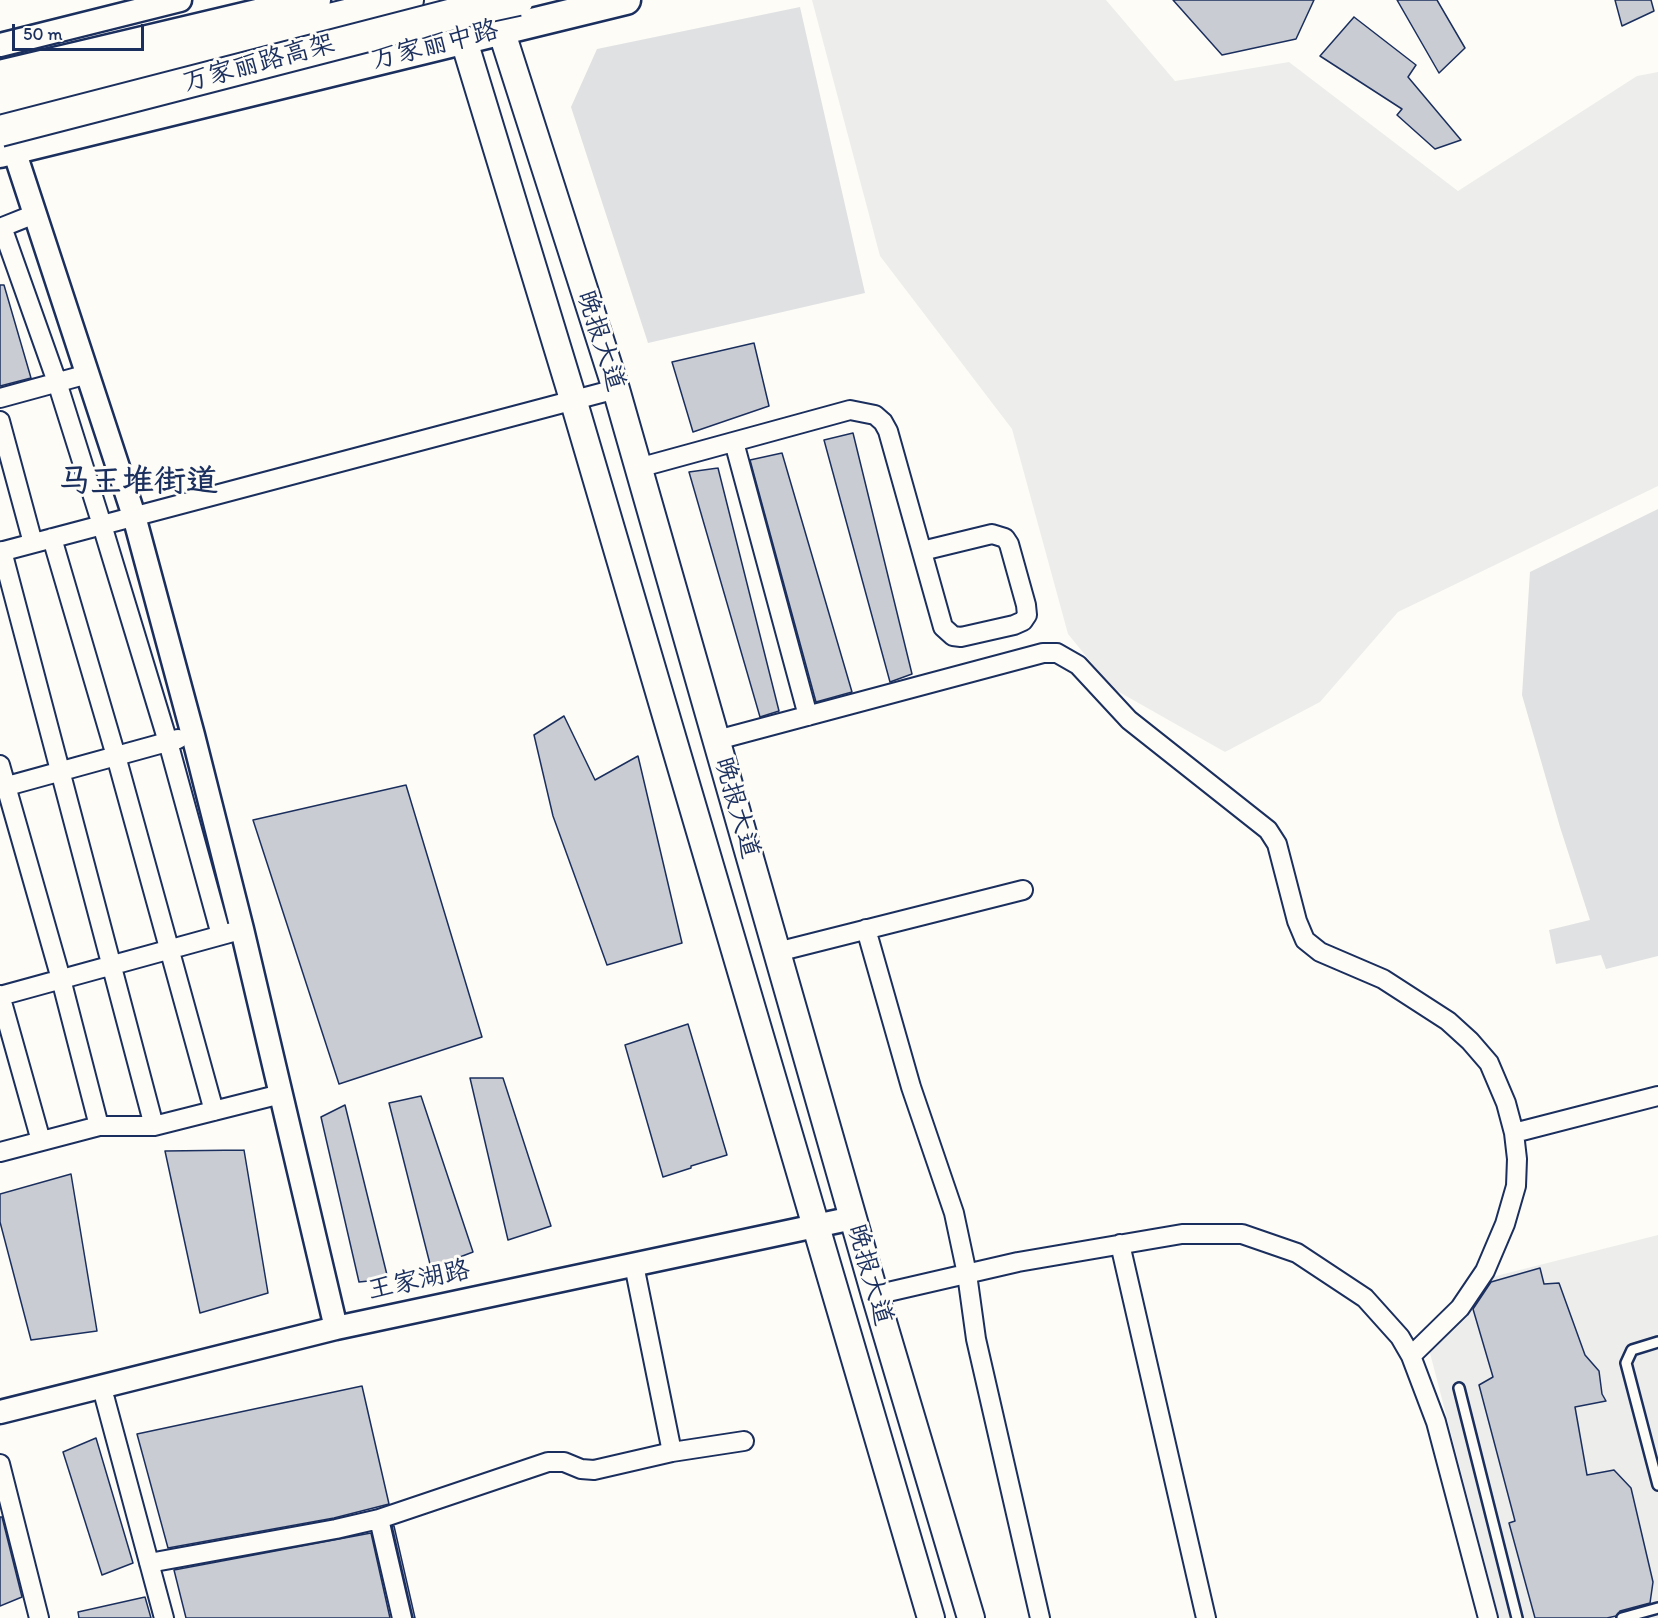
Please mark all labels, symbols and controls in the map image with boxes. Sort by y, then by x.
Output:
scale bar [15,12,147,50]
street label: 万家丽中路 [368,15,502,77]
text: 50 m [23,23,63,45]
street label: 万家丽路高架 [180,29,338,99]
street label: 晚报大道 [569,287,631,395]
district label: 马王堆街道 [58,464,218,502]
street label: 晚报大道 [707,754,765,862]
street label: 晚报大道 [840,1221,898,1329]
street label: 王家湖路 [365,1255,473,1307]

